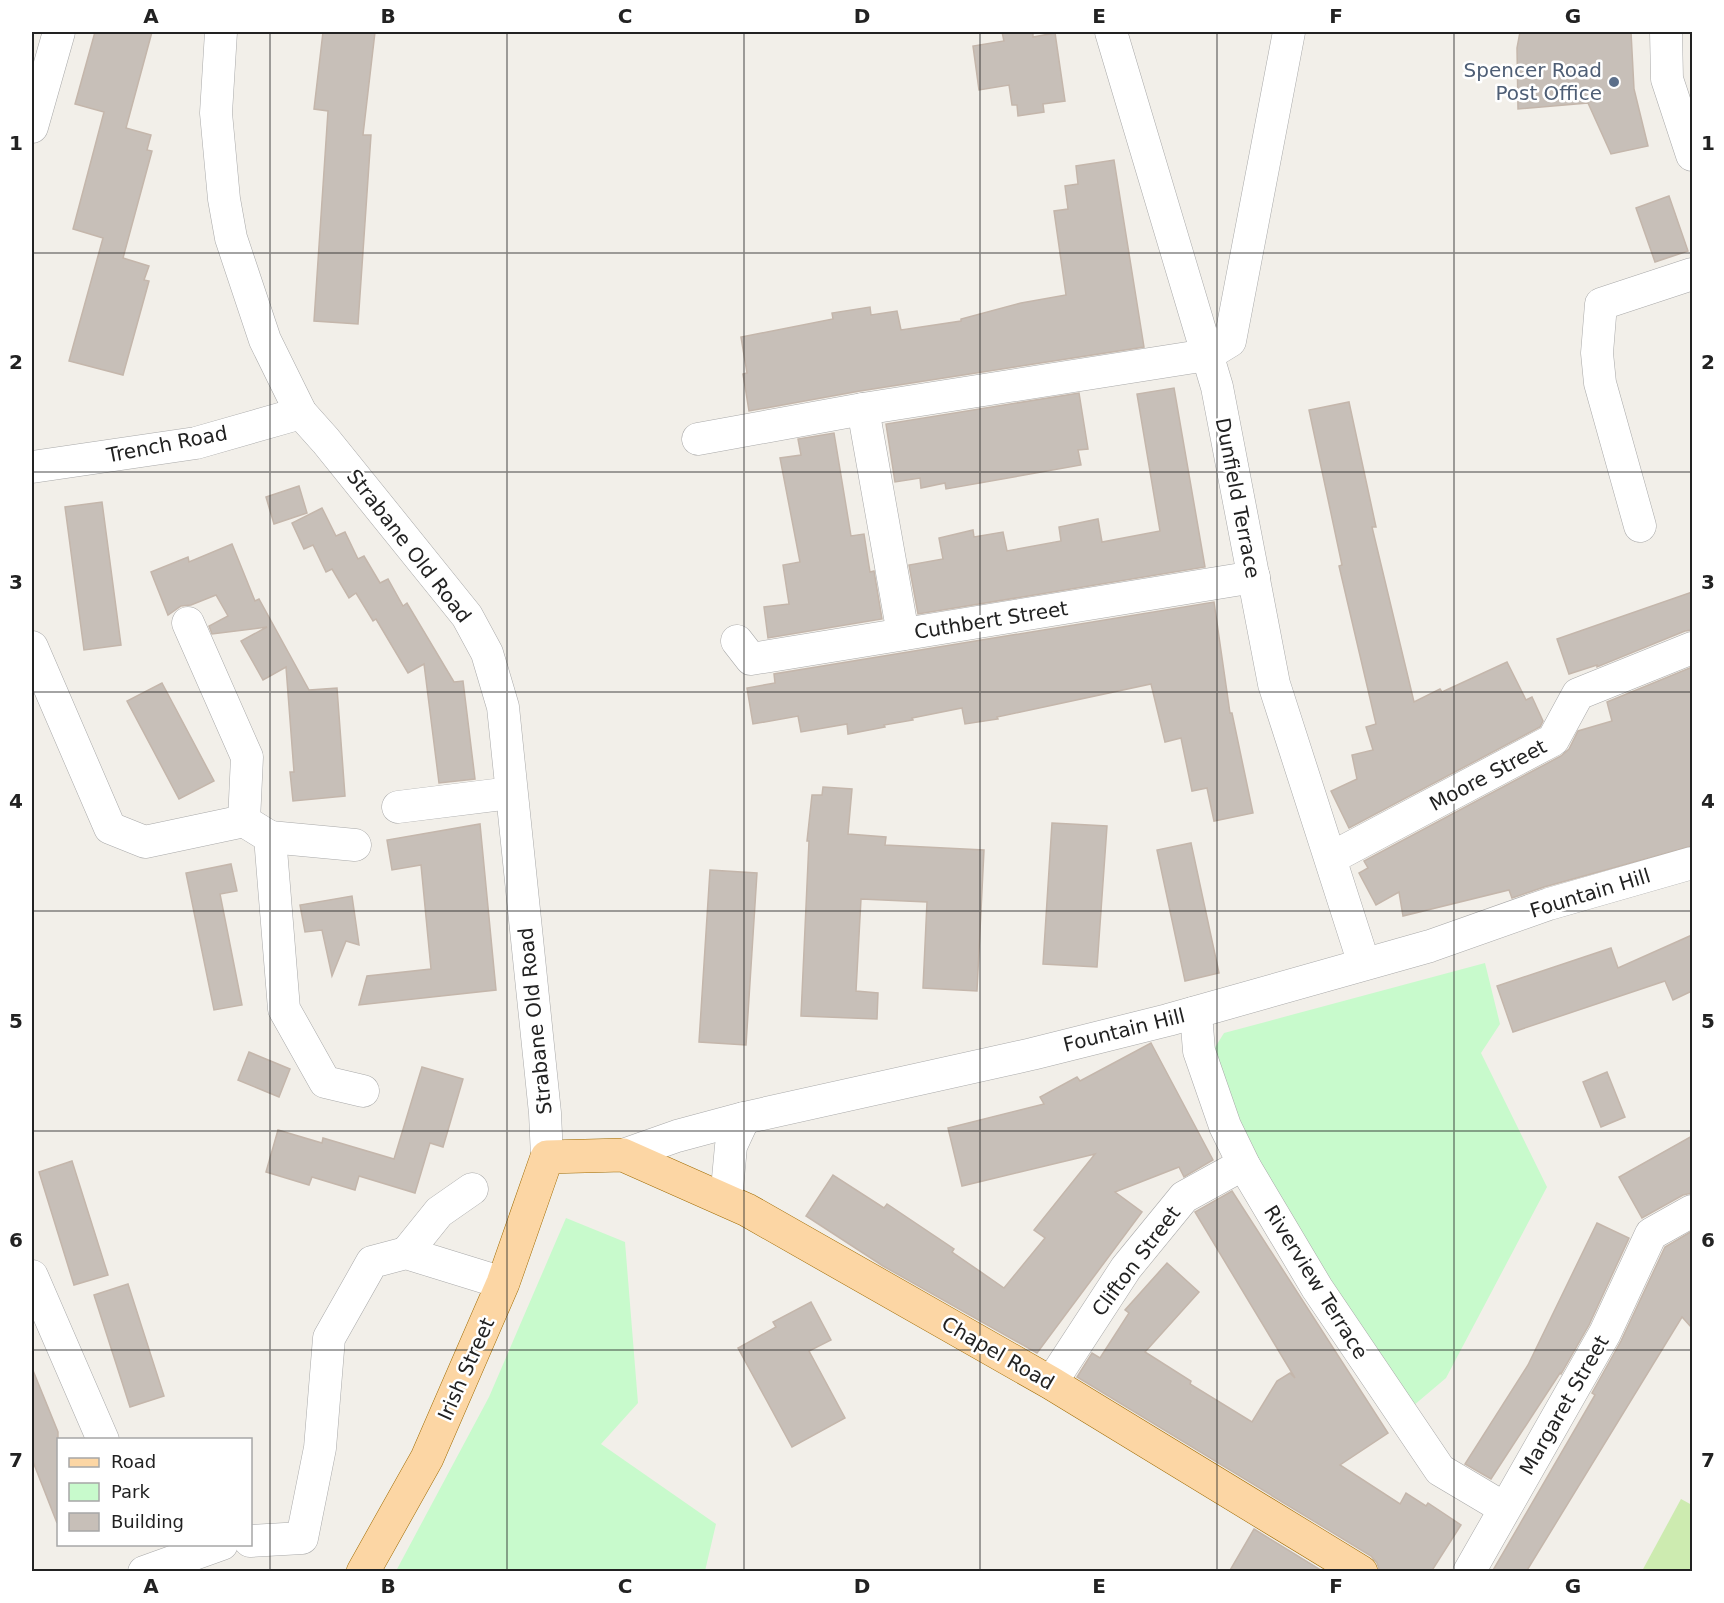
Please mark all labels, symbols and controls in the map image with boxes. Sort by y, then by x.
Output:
text: A [143,4,159,28]
text: B [380,4,396,28]
text: C [618,4,632,28]
text: D [854,4,870,28]
text: E [1092,4,1106,28]
text: F [1329,4,1343,28]
text: G [1565,4,1581,28]
place label: Spencer Road Post Office [1464,58,1602,105]
marker: Spencer Road Post Office [1607,75,1621,89]
text: 1 [9,131,23,155]
text: 1 [1701,131,1715,155]
text: 2 [9,350,23,374]
text: 2 [1701,350,1715,374]
street label: Dunfield Terrace [1211,416,1265,580]
street label: Trench Road [104,421,229,468]
street label: Strabane Old Road [342,465,476,627]
text: 3 [9,570,23,594]
text: 3 [1701,570,1715,594]
street label: Cuthbert Street [912,596,1070,644]
street label: Moore Street [1425,734,1551,816]
text: 4 [9,789,23,813]
text: 4 [1701,789,1715,813]
street label: Fountain Hill [1527,863,1653,923]
street label: Strabane Old Road [513,926,557,1116]
street label: Fountain Hill [1061,1003,1187,1057]
text: 5 [9,1009,23,1033]
text: 5 [1701,1009,1715,1033]
street label: Clifton Street [1087,1201,1185,1321]
street label: Riverview Terrace [1259,1201,1373,1363]
text: 6 [9,1228,23,1252]
text: 6 [1701,1228,1715,1252]
street label: Chapel Road [937,1311,1059,1395]
street label: Irish Street [433,1314,499,1424]
street label: Margaret Street [1514,1331,1614,1479]
legend [57,1438,252,1546]
text: 7 [9,1448,23,1472]
text: 7 [1701,1448,1715,1472]
text: Road [111,1451,156,1472]
text: Park [111,1481,150,1502]
text: Building [111,1511,184,1532]
text: A [143,1574,159,1598]
text: B [380,1574,396,1598]
text: C [618,1574,632,1598]
text: D [854,1574,870,1598]
text: E [1092,1574,1106,1598]
text: F [1329,1574,1343,1598]
text: G [1565,1574,1581,1598]

